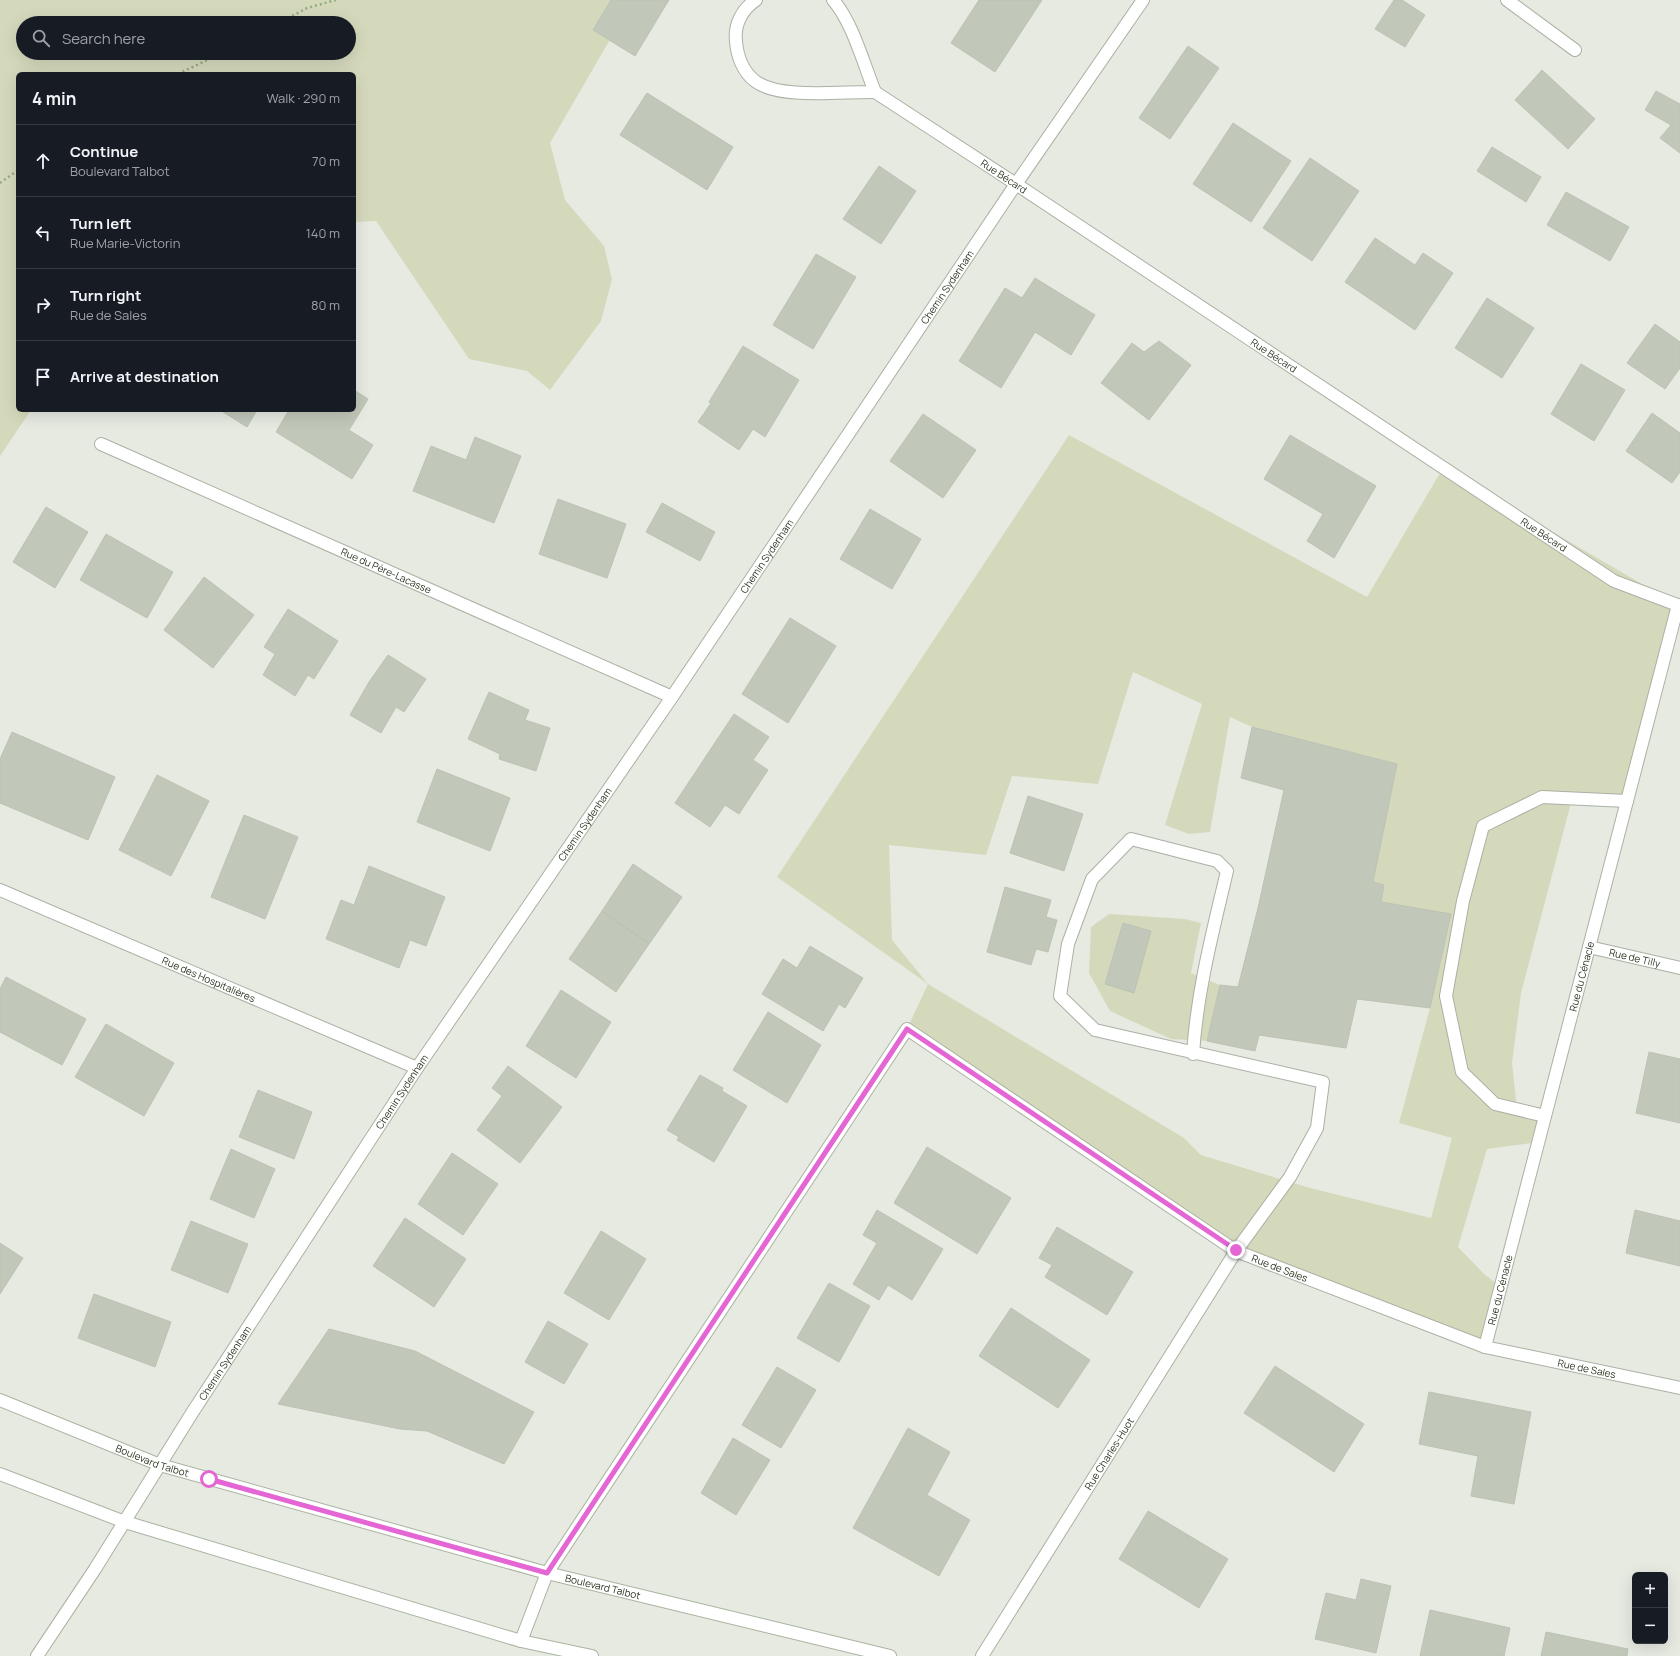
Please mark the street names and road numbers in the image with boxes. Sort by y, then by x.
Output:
street label: Rue Bécard [978,156,1030,196]
street label: Chemin Sydenham [917,247,977,327]
street label: Rue Bécard [1248,335,1300,376]
street label: Rue Bécard [1518,514,1570,555]
street label: Chemin Sydenham [737,516,796,596]
street label: Rue du Père-Lacasse [339,544,434,597]
street label: Chemin Sydenham [554,785,615,864]
street label: Rue du Cénacle [1566,940,1597,1013]
street label: Rue de Tilly [1608,945,1663,970]
street label: Rue des Hospitalières [160,953,258,1005]
street label: Chemin Sydenham [372,1052,431,1132]
street label: Rue de Sales [1250,1251,1310,1285]
street label: Rue du Cénacle [1484,1253,1516,1327]
street label: Chemin Sydenham [195,1323,254,1403]
street label: Rue de Sales [1556,1355,1617,1381]
street label: Rue Charles-Huot [1081,1415,1137,1492]
street label: Boulevard Talbot [114,1441,191,1480]
street label: Boulevard Talbot [564,1571,642,1602]

